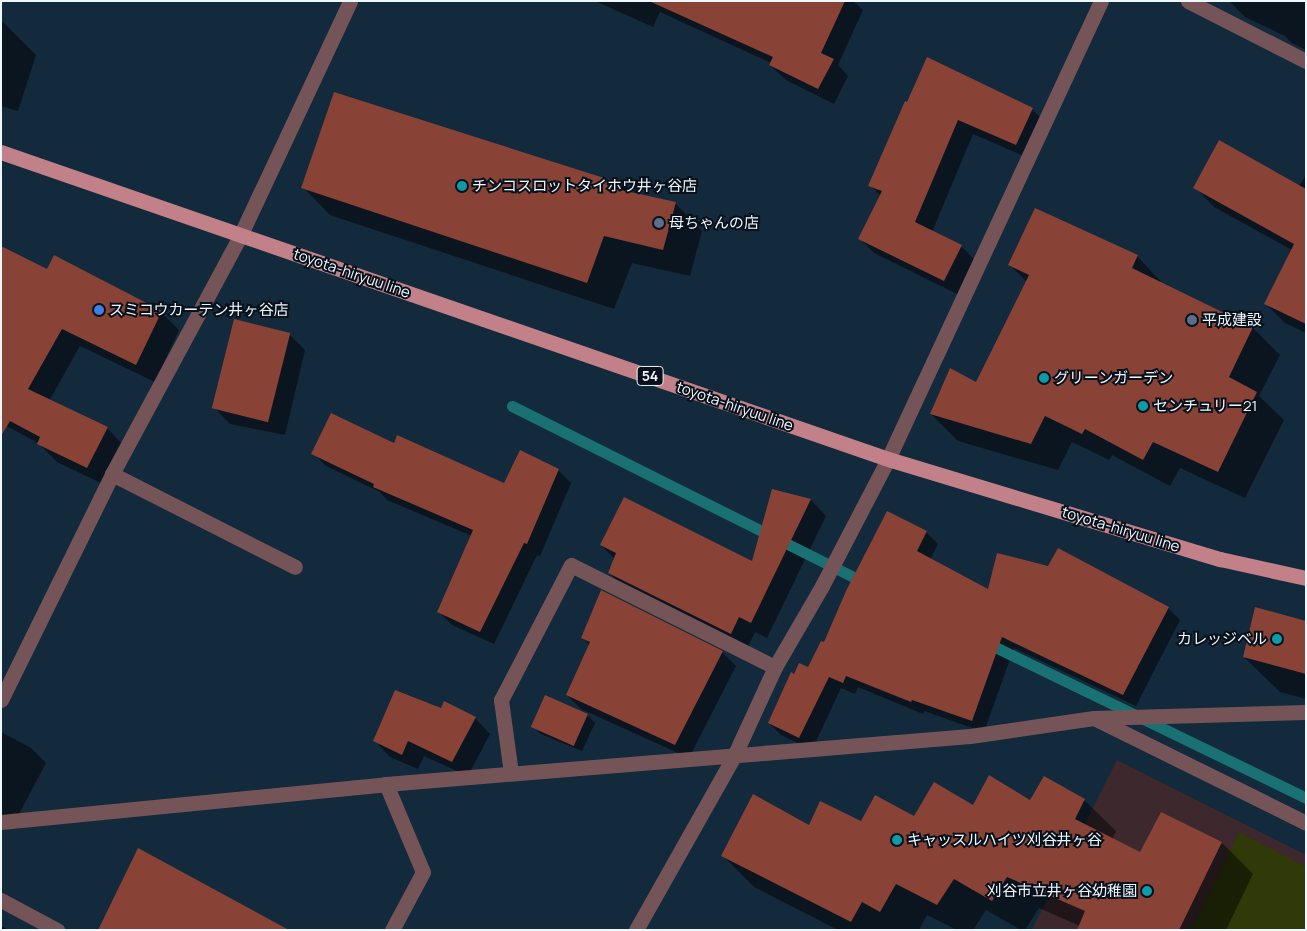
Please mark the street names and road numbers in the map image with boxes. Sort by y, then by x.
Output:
street label: toyota-hiryuu line [291,245,413,301]
road number: 54 [636,364,664,388]
street label: toyota-hiryuu line [674,378,796,434]
street label: toyota-hiryuu line [1060,502,1182,556]

